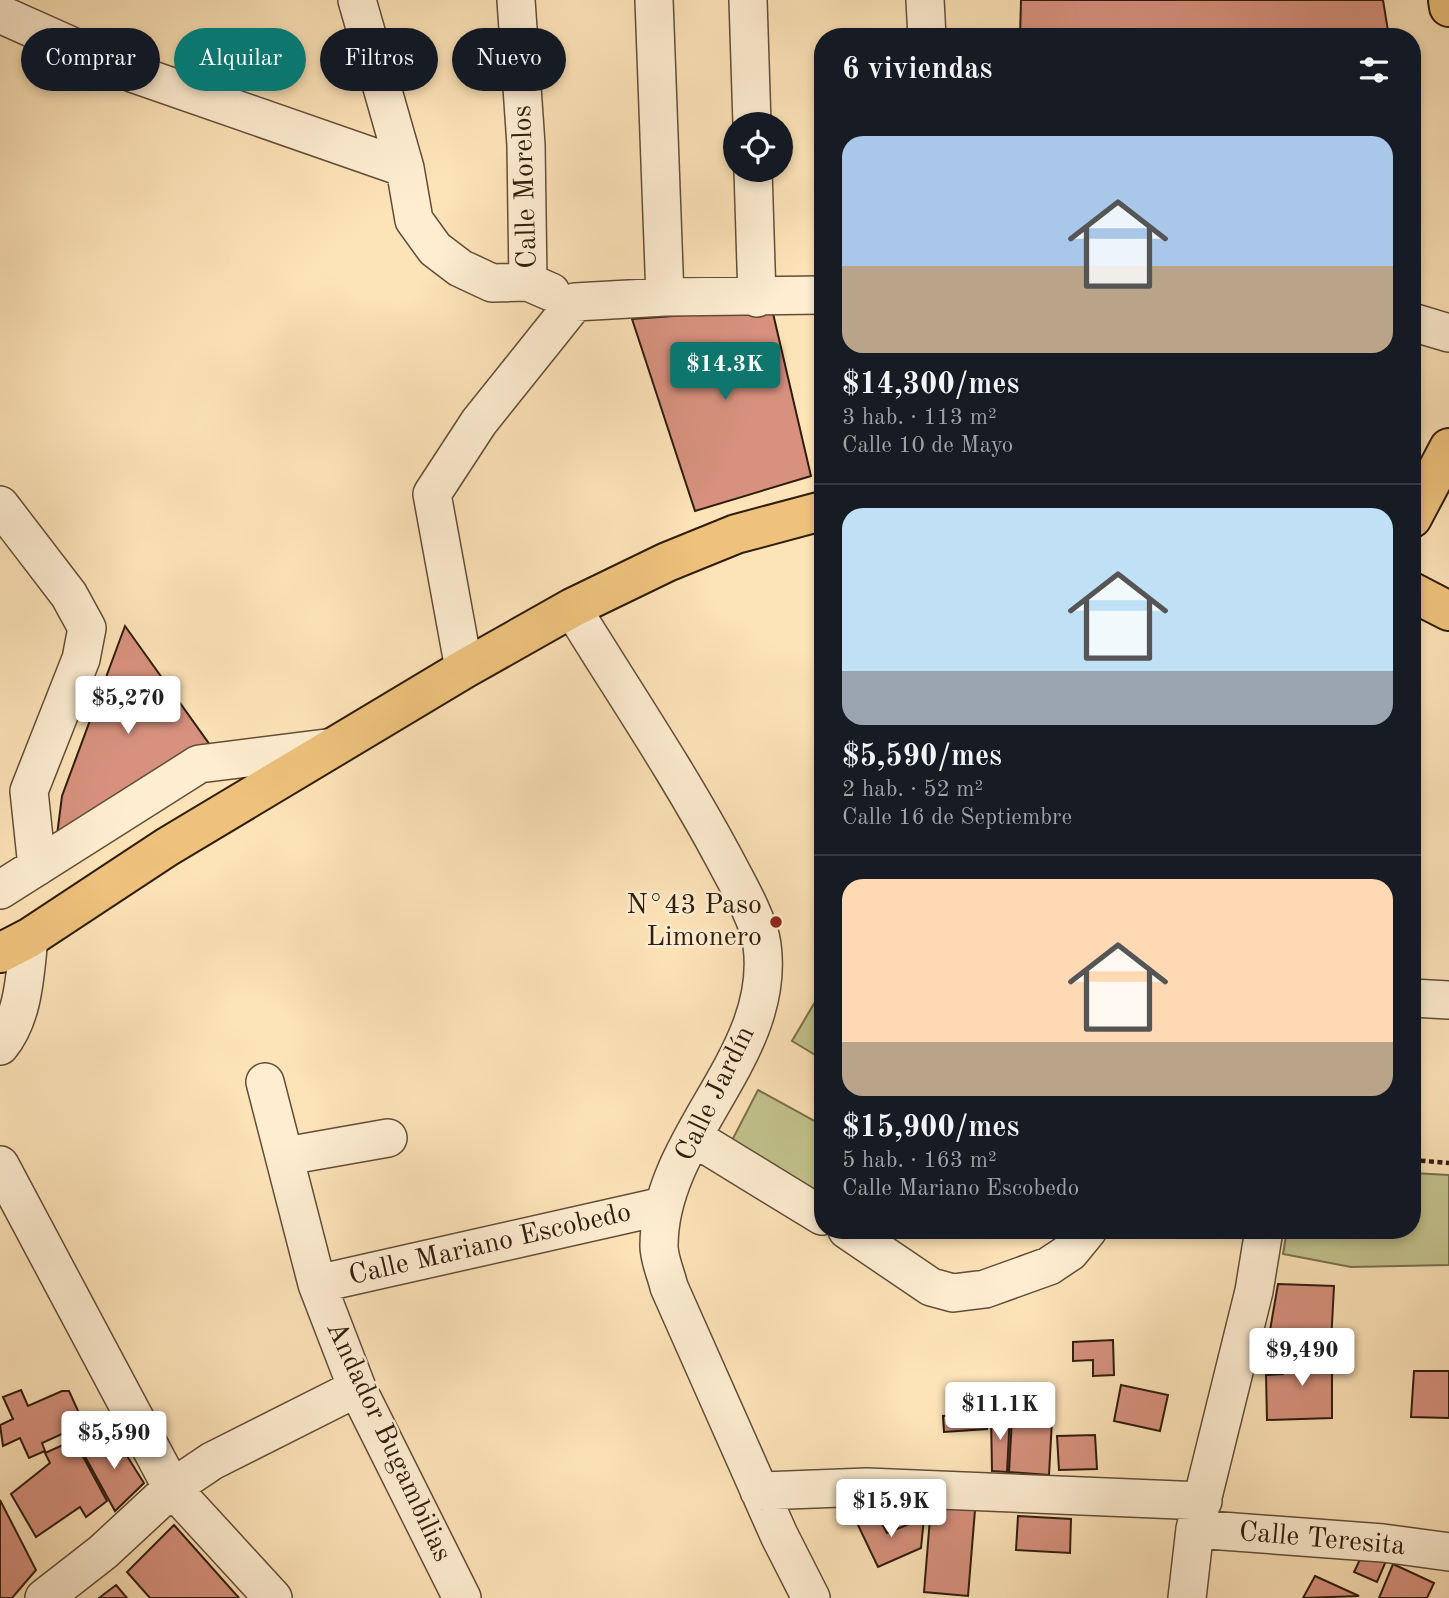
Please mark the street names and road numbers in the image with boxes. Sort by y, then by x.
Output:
street label: Calle Morelos [509,105,543,269]
street label: Calle Jardín [671,1022,761,1166]
street label: Calle Mariano Escobedo [346,1199,634,1291]
street label: Andador Bugambilias [320,1318,456,1566]
street label: Calle Teresita [1238,1519,1407,1561]

